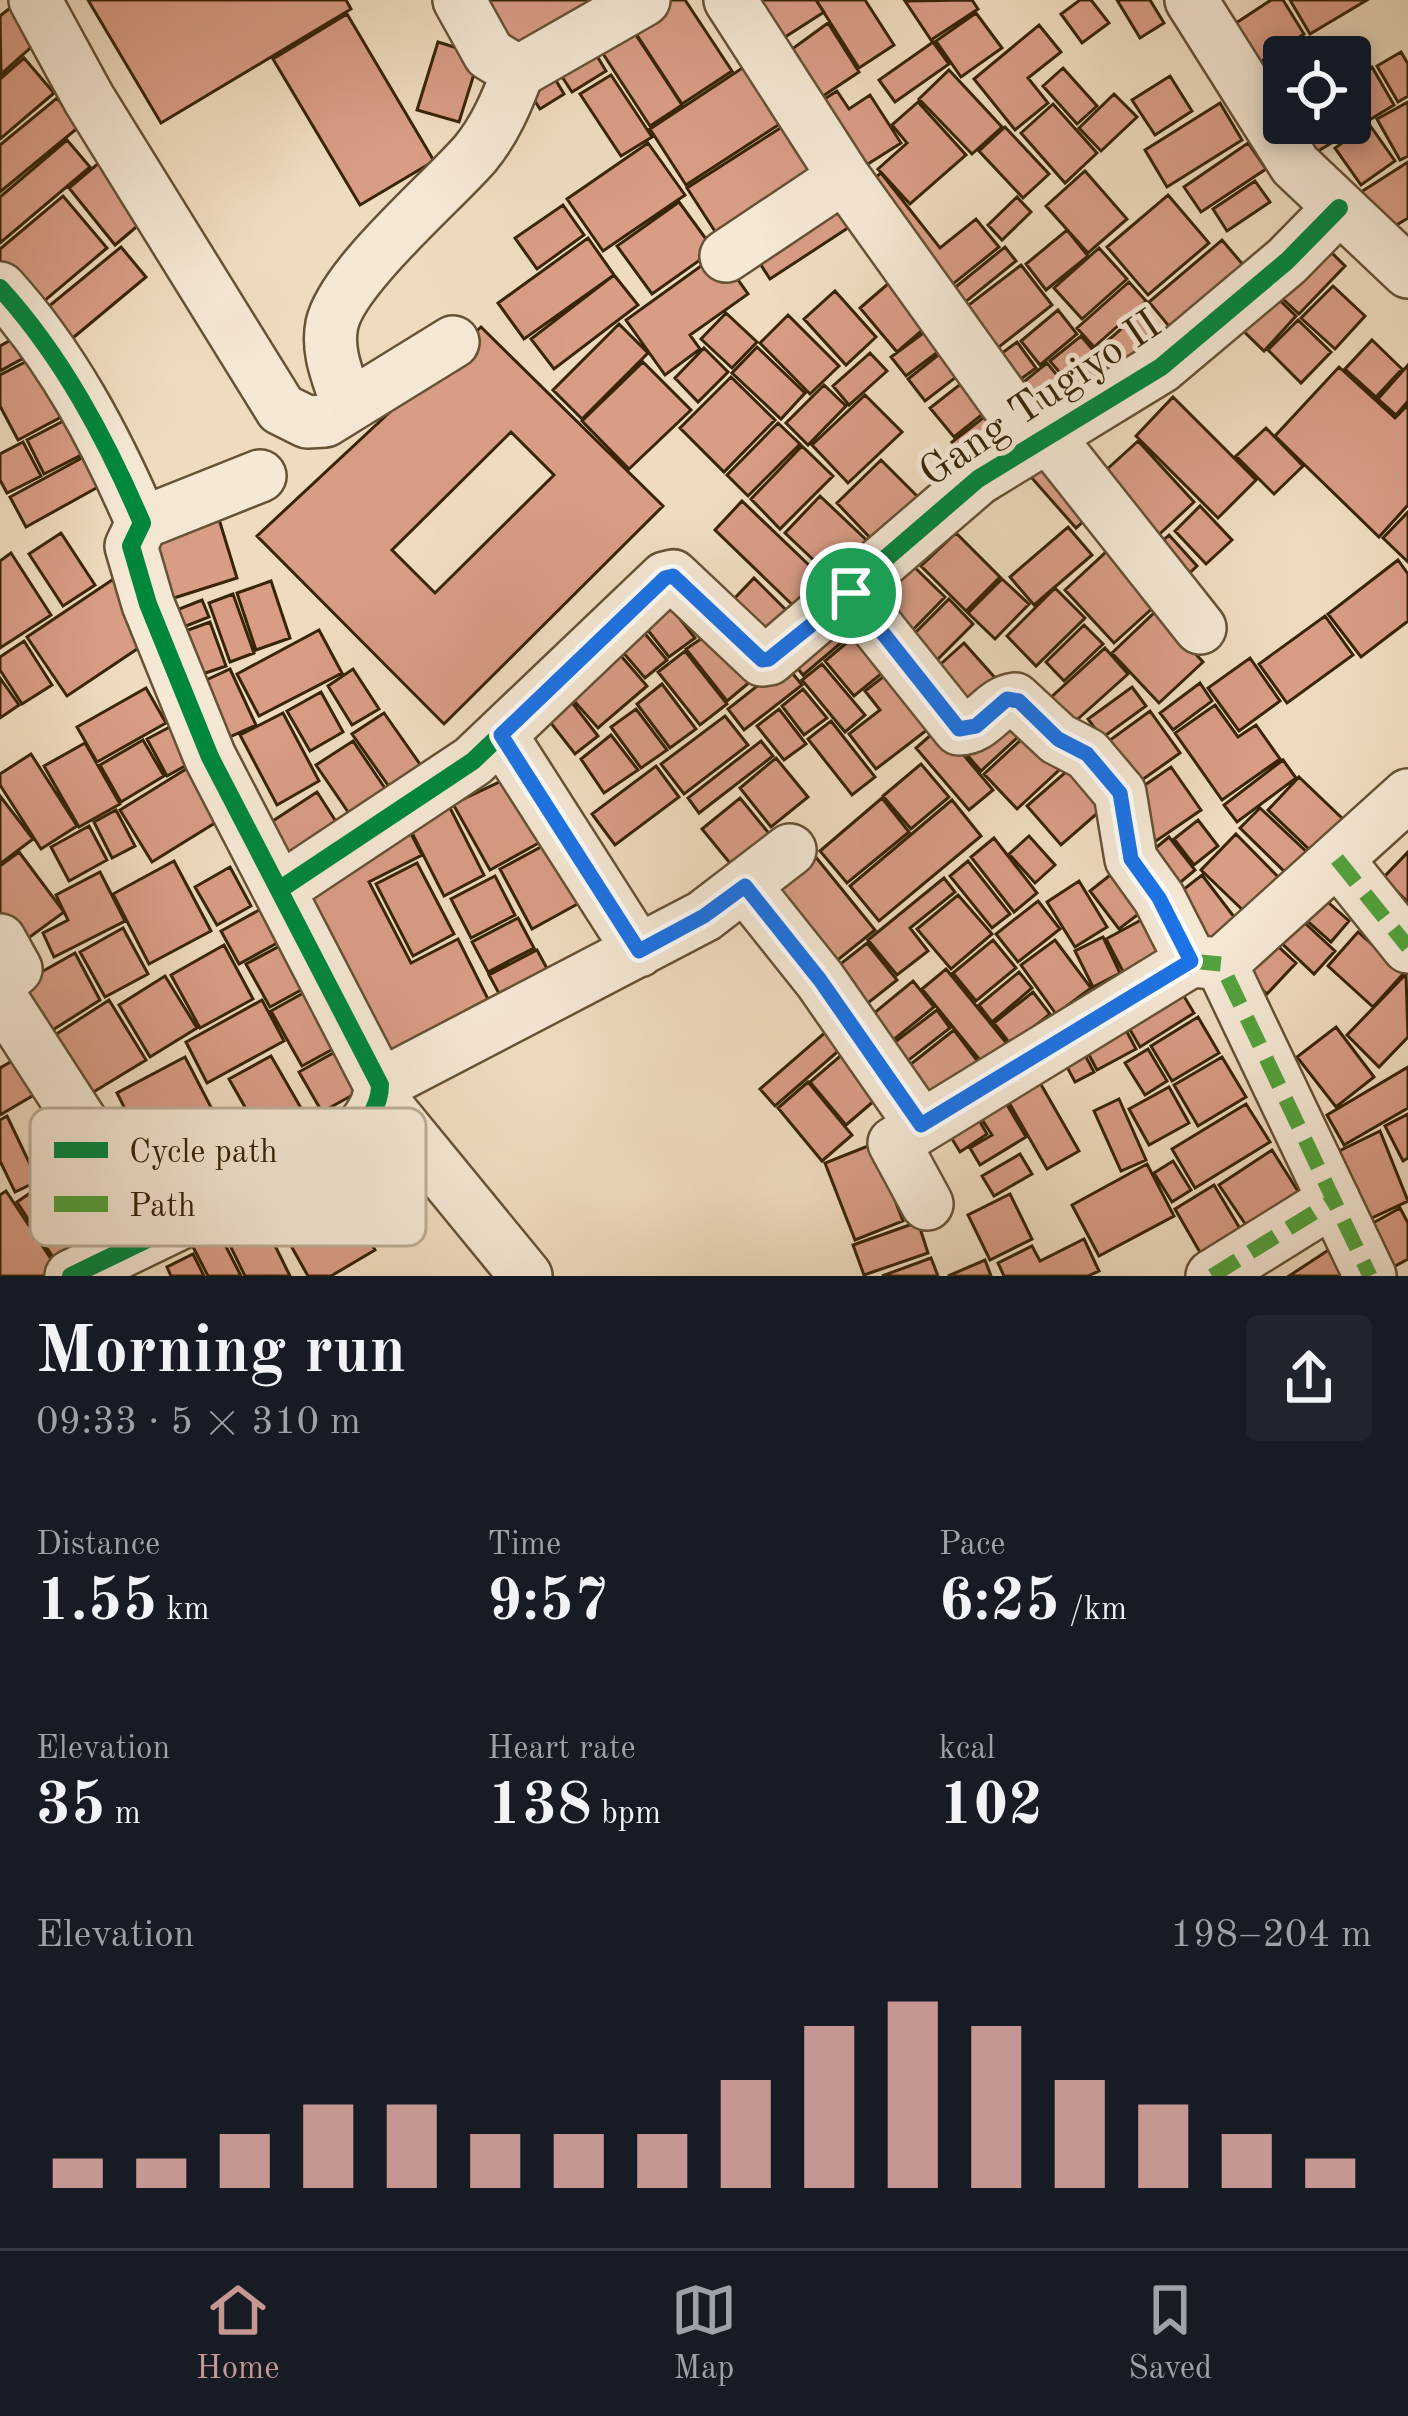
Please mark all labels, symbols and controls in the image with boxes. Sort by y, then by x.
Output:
map controls [1263,36,1371,144]
button: locate [1263,36,1371,144]
street label: Gang Tugiyo II [913,304,1169,496]
pin [800,542,902,644]
icon: arrive [818,560,884,626]
legend [30,1108,426,1246]
text: Cycle path [129,1137,278,1170]
text: Path [129,1191,196,1224]
button: share [1246,1315,1372,1441]
text: Morning run [36,1321,406,1387]
text: 09:33 · 5 × 310 m [36,1403,361,1442]
text: Distance [36,1529,160,1562]
text: Time [487,1529,561,1562]
text: Pace [939,1529,1006,1562]
text: 1.55 [36,1573,157,1633]
text: 9:57 [487,1573,609,1633]
text: 6:25 [939,1573,1060,1633]
text: km [157,1594,210,1627]
text: /km [1060,1594,1127,1627]
text: Elevation [36,1733,170,1766]
text: Heart rate [487,1733,636,1766]
text: kcal [939,1733,995,1766]
text: 35 [36,1777,106,1837]
text: 138 [487,1777,592,1837]
text: 102 [939,1777,1043,1837]
text: m [106,1798,141,1831]
text: bpm [592,1798,661,1831]
text: Elevation [36,1916,195,1955]
text: 198–204 m [1170,1916,1372,1955]
tab: Home [196,2277,279,2390]
tab: Map [671,2277,737,2390]
tab: Saved [1128,2277,1212,2390]

